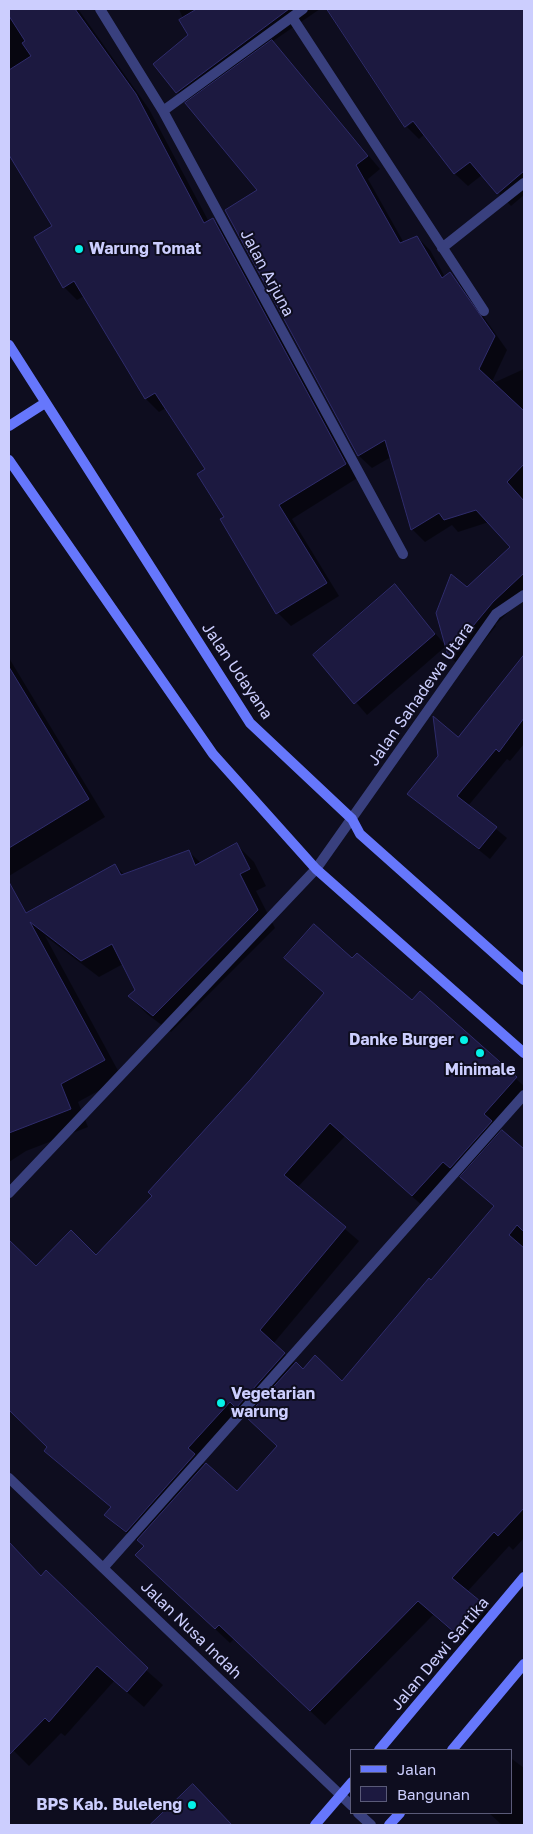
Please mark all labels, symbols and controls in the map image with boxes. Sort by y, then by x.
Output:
street label: Jalan Arjuna [236,226,298,320]
place label: Warung Tomat [89,239,201,259]
marker: Warung Tomat [73,243,85,255]
street label: Jalan Sahadewa Utara [364,618,478,770]
street label: Jalan Udayana [198,619,276,723]
place label: Danke Burger [349,1030,454,1050]
marker: Danke Burger [458,1034,470,1046]
marker: Minimale [474,1047,486,1059]
place label: Minimale [445,1060,515,1080]
place label: Vegetarian warung [231,1384,315,1422]
marker: Vegetarian warung [215,1397,227,1409]
street label: Jalan Nusa Indah [137,1577,245,1683]
street label: Jalan Dewi Sartika [387,1593,493,1715]
legend [350,1749,513,1814]
text: Jalan [397,1760,436,1778]
text: Bangunan [397,1785,470,1803]
place label: BPS Kab. Buleleng [36,1795,182,1815]
marker: BPS Kab. Buleleng [186,1799,198,1811]

